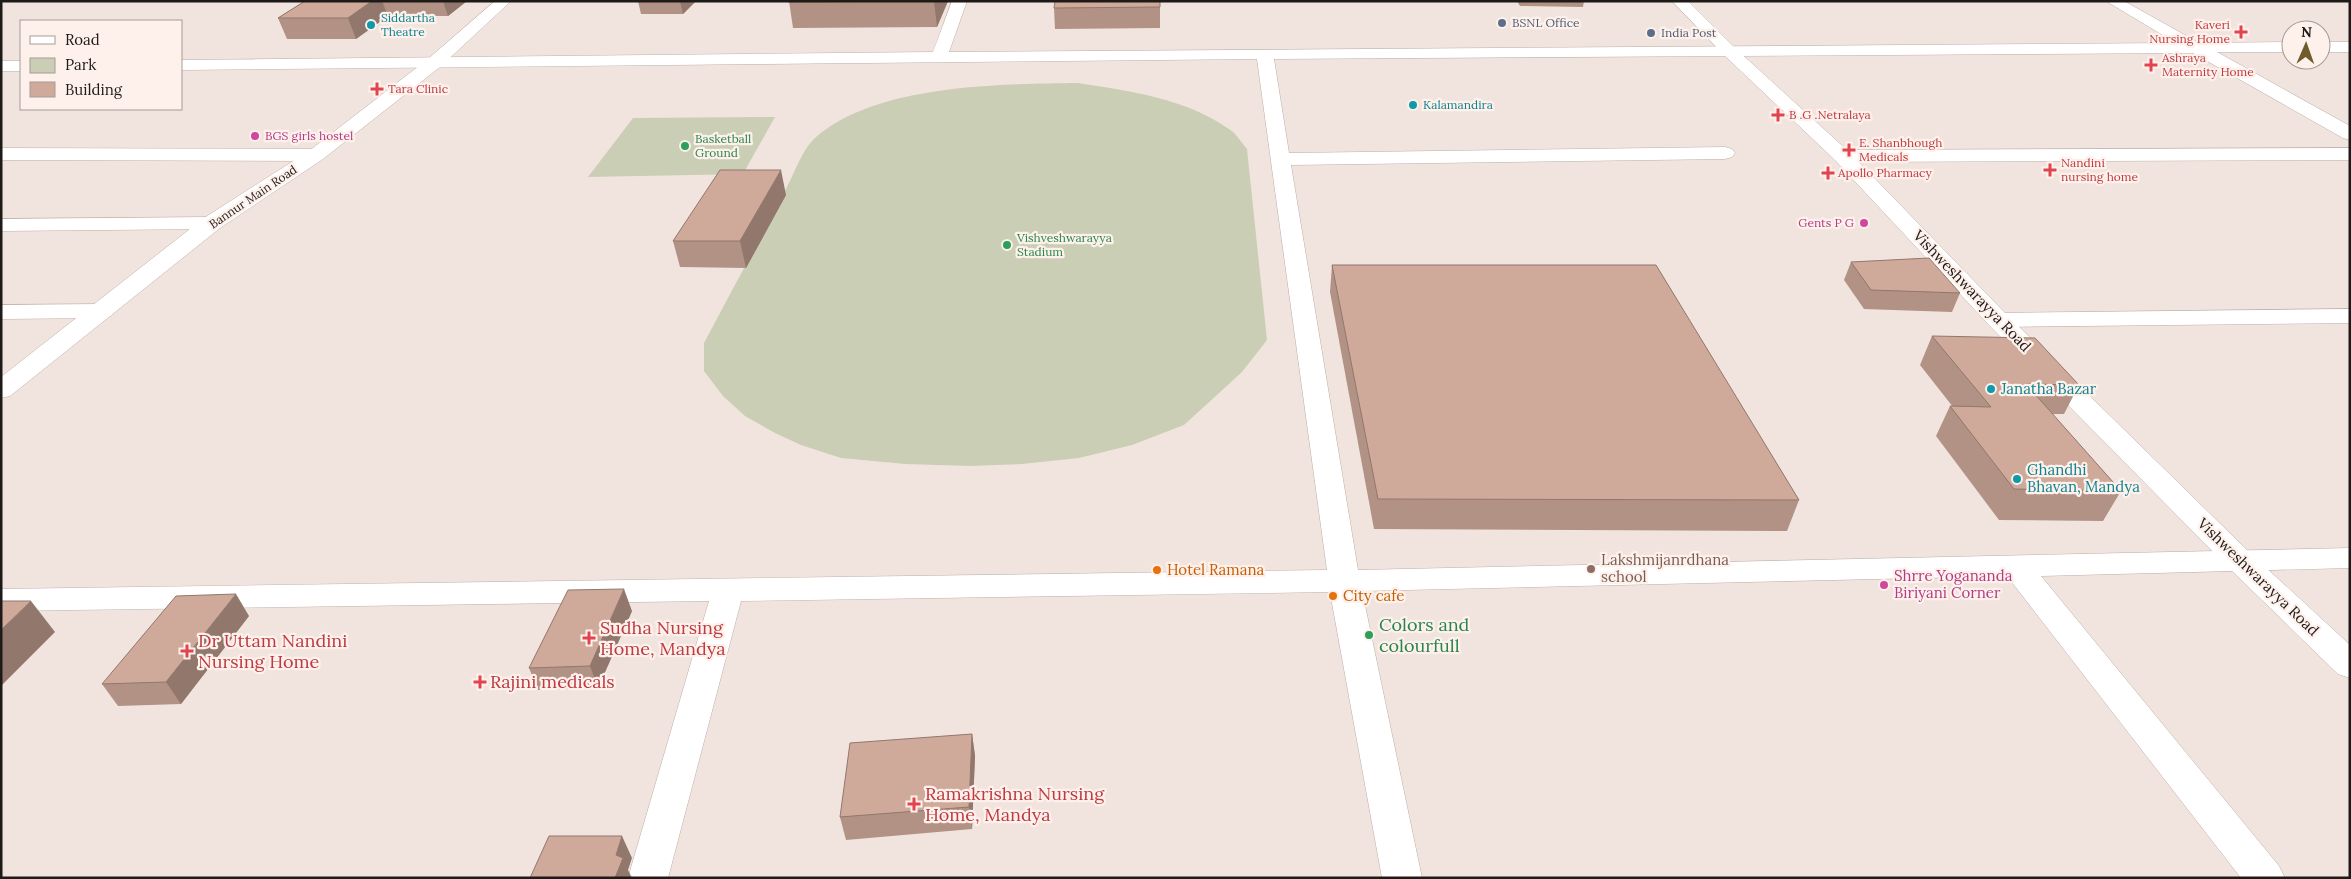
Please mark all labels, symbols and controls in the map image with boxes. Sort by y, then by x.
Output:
place label: Siddartha Theatre [381,10,435,39]
place label: BSNL Office [1512,15,1580,30]
marker: BSNL Office [1496,17,1508,29]
place label: Kaveri Nursing Home [2149,17,2230,46]
marker: Siddartha Theatre [365,19,377,31]
legend [20,20,182,110]
north arrow [2281,20,2331,70]
text: N [2301,23,2312,41]
place label: India Post [1661,25,1717,40]
marker: Kaveri Nursing Home [2234,25,2248,39]
marker: India Post [1645,27,1657,39]
text: Road [65,30,100,49]
place label: Ashraya Maternity Home [2161,50,2254,79]
text: Park [65,55,96,74]
marker: Ashraya Maternity Home [2144,58,2158,72]
text: Building [65,80,123,99]
place label: Tara Clinic [388,81,448,96]
marker: Tara Clinic [370,82,384,96]
place label: Kalamandira [1423,97,1493,112]
marker: Kalamandira [1407,99,1419,111]
place label: B .G .Netralaya [1789,107,1871,122]
marker: B .G .Netralaya [1771,108,1785,122]
place label: BGS girls hostel [265,128,353,143]
marker: BGS girls hostel [249,130,261,142]
place label: Basketball Ground [695,131,751,160]
place label: E. Shanbhough Medicals [1859,135,1943,164]
marker: Basketball Ground [679,140,691,152]
marker: E. Shanbhough Medicals [1843,144,1855,156]
place label: Nandini nursing home [2061,155,2139,184]
street label: Bannur Main Road [206,162,299,231]
marker: Nandini nursing home [2043,163,2057,177]
place label: Apollo Pharmacy [1837,165,1932,180]
marker: Apollo Pharmacy [1822,167,1834,179]
place label: Gents P G [1798,215,1854,230]
marker: Gents P G [1858,217,1870,229]
street label: Vishweshwarayya Road [1909,225,2035,355]
place label: Vishveshwarayya Stadium [1016,230,1112,259]
marker: Vishveshwarayya Stadium [1001,239,1013,251]
place label: Janatha Bazar [2000,379,2097,398]
marker: Janatha Bazar [1985,383,1997,395]
place label: Ghandhi Bhavan, Mandya [2027,460,2140,496]
marker: Ghandhi Bhavan, Mandya [2011,473,2023,485]
street label: Vishweshwarayya Road [2193,513,2323,640]
place label: Lakshmijanrdhana school [1601,550,1729,586]
place label: Hotel Ramana [1167,560,1265,579]
marker: Lakshmijanrdhana school [1585,563,1597,575]
marker: Hotel Ramana [1151,564,1163,576]
place label: Shrre Yogananda Biriyani Corner [1894,566,2013,602]
marker: Shrre Yogananda Biriyani Corner [1878,579,1890,591]
place label: City cafe [1343,586,1404,605]
marker: City cafe [1327,590,1339,602]
place label: Colors and colourfull [1379,613,1470,657]
place label: Sudha Nursing Home, Mandya [600,616,726,660]
place label: Dr Uttam Nandini Nursing Home [198,629,347,673]
marker: Colors and colourfull [1363,629,1375,641]
marker: Sudha Nursing Home, Mandya [582,631,596,645]
marker: Dr Uttam Nandini Nursing Home [180,644,194,658]
place label: Rajini medicals [490,670,615,693]
marker: Rajini medicals [474,676,486,688]
place label: Ramakrishna Nursing Home, Mandya [925,782,1105,826]
marker: Ramakrishna Nursing Home, Mandya [907,797,921,811]

